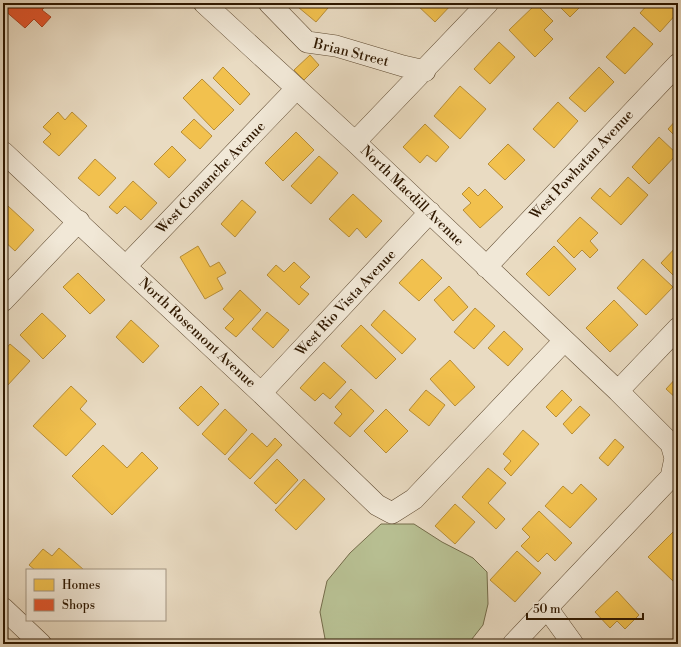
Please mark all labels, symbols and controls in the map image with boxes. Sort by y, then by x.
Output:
street label: Brian Street [310,35,391,71]
street label: West Powhatan Avenue [526,106,638,224]
street label: West Comanche Avenue [152,118,269,239]
street label: North Macdill Avenue [356,142,468,250]
street label: West Rio Vista Avenue [291,246,400,361]
street label: North Rosemont Avenue [135,274,259,392]
legend [26,569,166,621]
text: Homes [62,578,100,593]
scale bar [527,595,643,621]
text: Shops [62,598,95,613]
text: 50 m [533,602,561,617]

